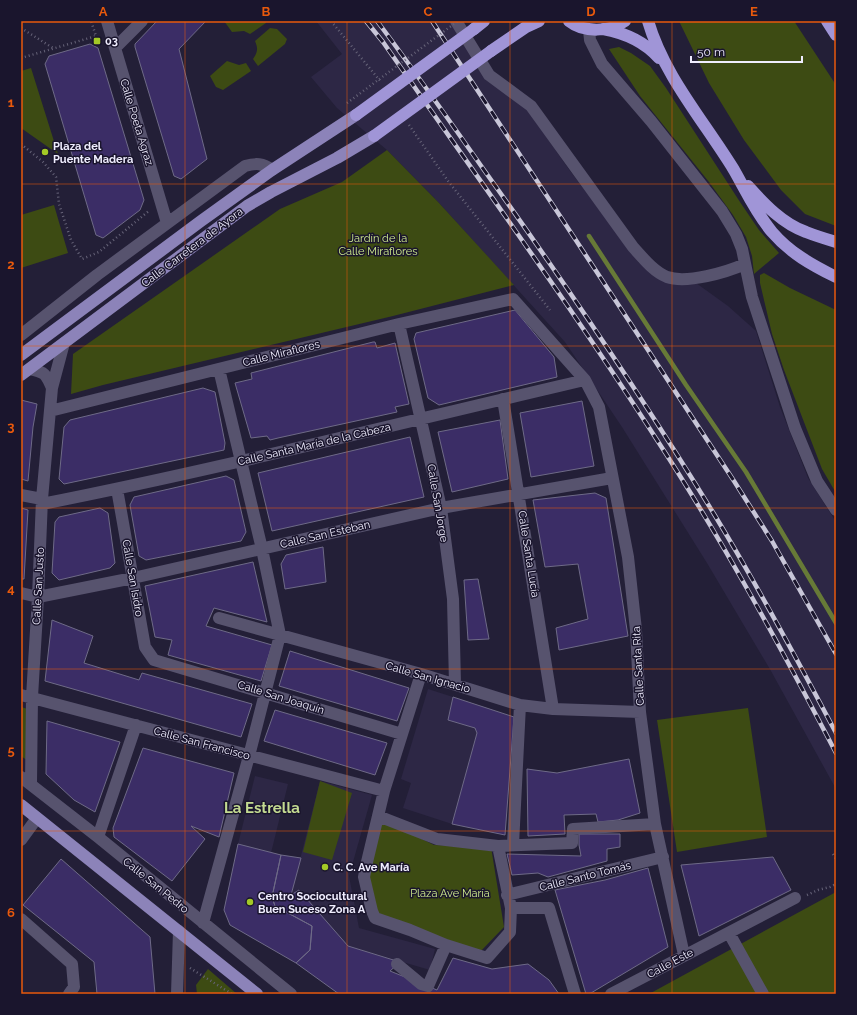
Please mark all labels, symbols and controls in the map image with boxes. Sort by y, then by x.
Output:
text: A [99,4,108,19]
text: B [262,4,271,19]
text: C [424,4,433,19]
text: D [586,4,596,19]
text: E [750,4,758,19]
place label: 03 [105,35,118,48]
marker: 03 [92,36,102,46]
scale bar [691,38,802,64]
text: 50 m [697,45,725,59]
street label: Calle Poeta Agraz [117,77,156,168]
text: 1 [8,95,15,110]
place label: Plaza del Puente Madera [53,140,133,166]
marker: Plaza del Puente Madera [40,147,50,157]
street label: Calle Carretera de Ayora [139,205,246,290]
park label: Jardín de la Calle Miraflores [338,232,418,258]
text: 2 [7,257,15,272]
street label: Calle Miraflores [241,338,321,369]
text: 3 [7,419,15,434]
street label: Calle Santa María de la Cabeza [236,420,392,468]
street label: Calle San Jorge [424,463,451,544]
street label: Calle Santa Lucía [515,510,542,598]
street label: Calle San Esteban [279,518,371,551]
street label: Calle San Isidro [119,538,146,618]
street label: Calle San Justo [30,546,47,625]
text: 4 [7,581,15,596]
street label: Calle Santa Rita [630,626,647,706]
street label: Calle San Ignacio [384,659,472,696]
street label: Calle San Joaquín [236,678,326,717]
street label: Calle San Francisco [152,724,252,763]
text: 5 [7,743,15,758]
district label: La Estrella [224,799,300,817]
street label: Calle San Pedro [120,855,192,916]
street label: Calle Santo Tomás [538,859,632,894]
place label: C. C. Ave María [333,861,409,874]
marker: C. C. Ave María [320,862,330,872]
park label: Plaza Ave María [410,887,490,900]
place label: Centro Sociocultural Buen Suceso Zona A [258,890,368,916]
marker: Centro Sociocultural Buen Suceso Zona A [245,897,255,907]
text: 6 [7,905,15,920]
street label: Calle Este [645,946,696,981]

